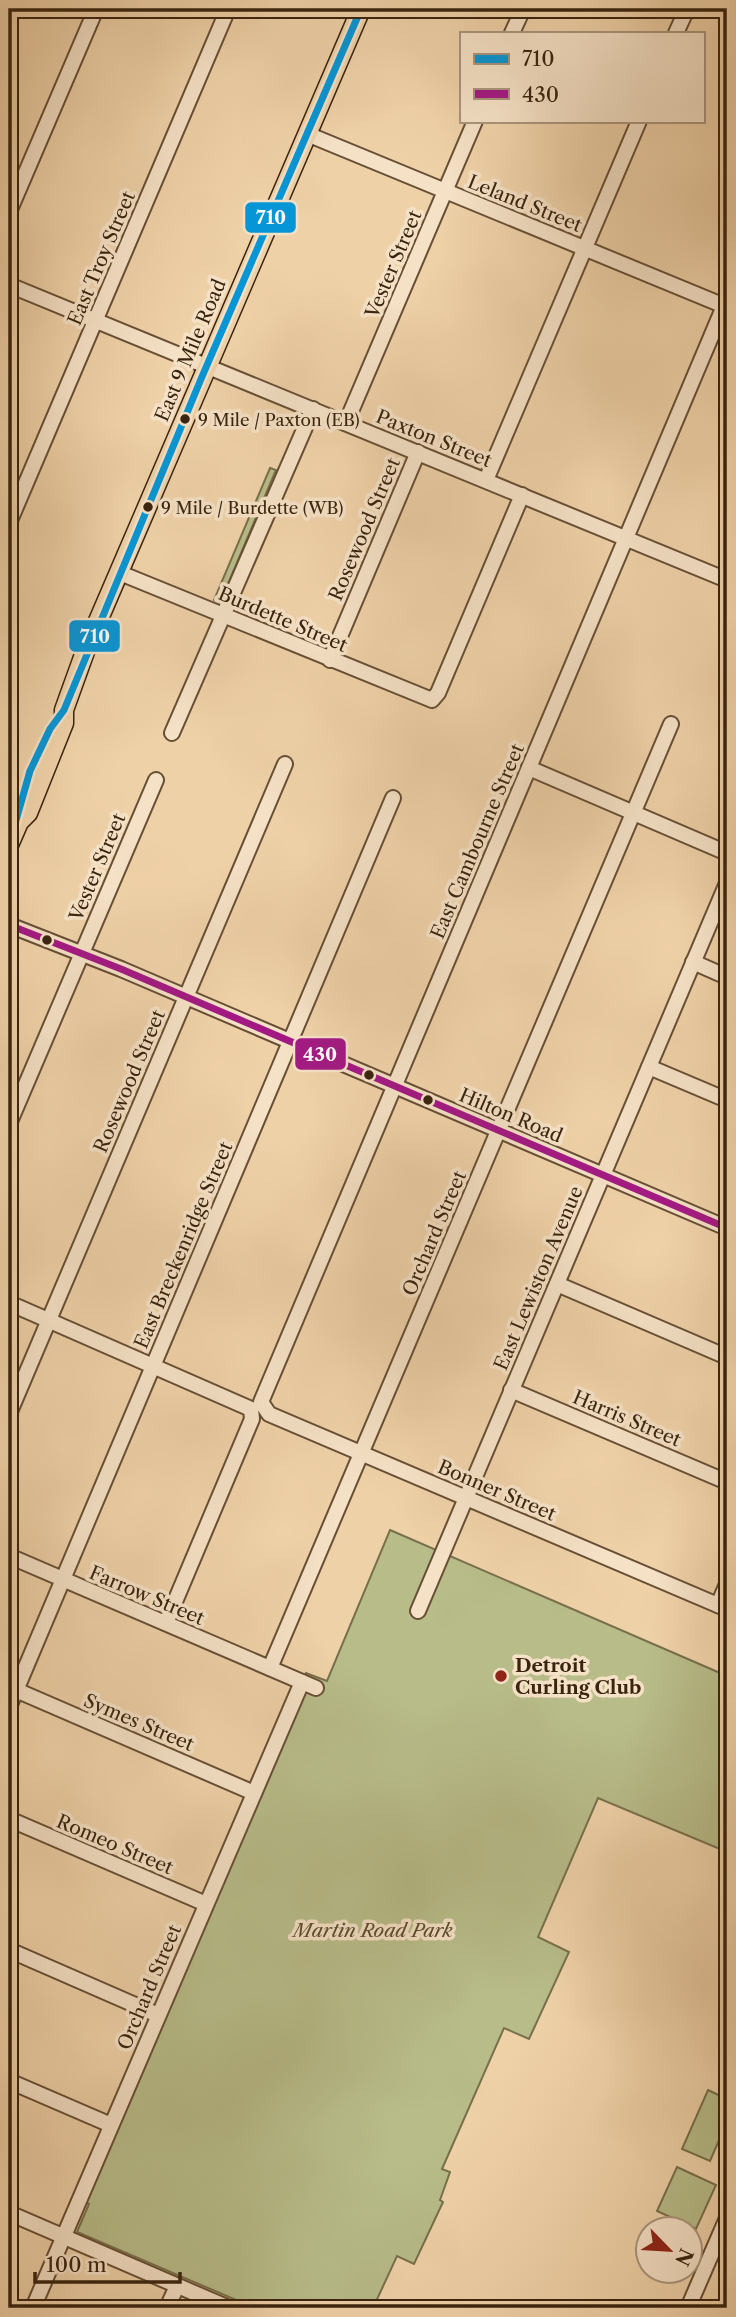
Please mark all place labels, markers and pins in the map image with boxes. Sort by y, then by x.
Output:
place label: 9 Mile / Paxton (EB) [198,410,360,430]
marker: 9 Mile / Paxton (EB) [178,412,192,426]
place label: 9 Mile / Burdette (WB) [161,498,343,518]
marker: 9 Mile / Burdette (WB) [141,500,155,514]
unlabelled marker [40,933,54,947]
unlabelled marker [362,1068,376,1082]
unlabelled marker [421,1093,435,1107]
place label: Detroit Curling Club [515,1654,641,1699]
marker: Detroit Curling Club [493,1668,509,1684]

